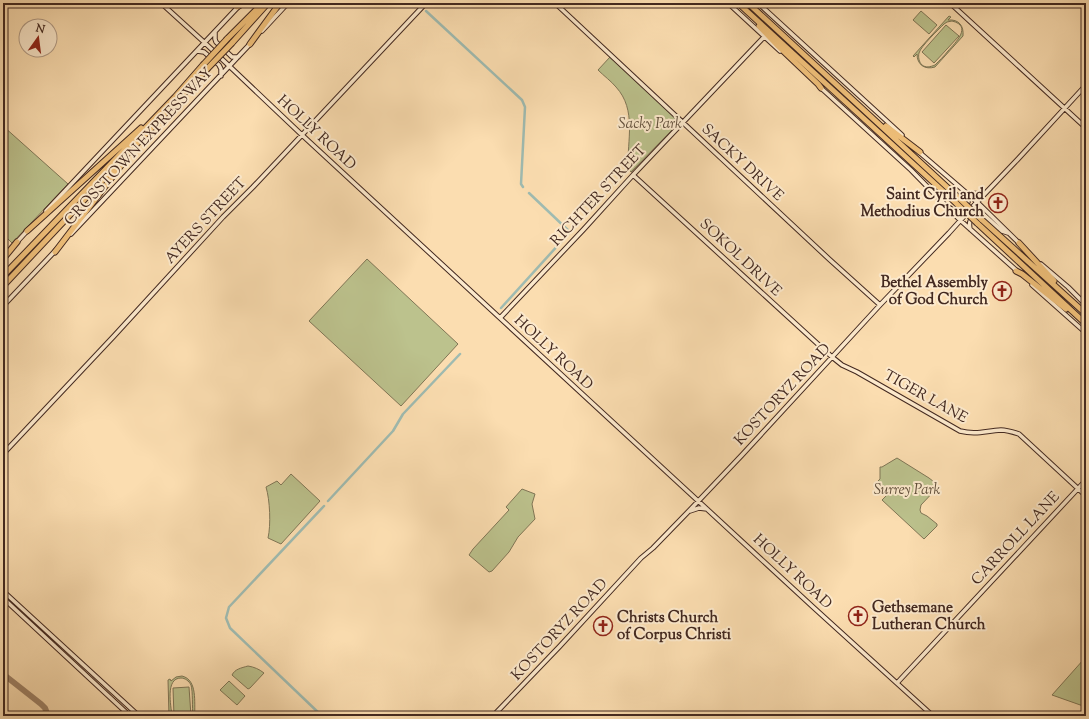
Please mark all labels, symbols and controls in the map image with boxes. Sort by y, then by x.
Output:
north arrow [18,18,58,58]
text: N [33,20,47,38]
street label: CROSSTOWN EXPRESSWAY [60,63,218,231]
street label: HOLLY ROAD [272,91,360,175]
park label: Sacky Park [618,114,682,135]
street label: SACKY DRIVE [696,120,788,207]
street label: RICHTER STREET [546,140,652,252]
street label: AYERS STREET [160,173,252,269]
place label: Saint Cyril and Methodius Church [861,185,985,223]
church icon: Saint Cyril and Methodius Church [987,192,1009,214]
street label: SOKOL DRIVE [694,214,786,302]
place label: Bethel Assembly of God Church [881,273,989,311]
church icon: Bethel Assembly of God Church [991,280,1013,302]
street label: HOLLY ROAD [509,311,597,395]
street label: KOSTORYZ ROAD [730,339,836,451]
street label: TIGER LANE [880,366,971,429]
park label: Surrey Park [874,480,941,501]
street label: CARROLL LANE [967,488,1065,590]
street label: HOLLY ROAD [748,530,836,614]
street label: KOSTORYZ ROAD [507,574,613,686]
place label: Gethsemane Lutheran Church [872,598,986,636]
church icon: Gethsemane Lutheran Church [847,605,869,627]
place label: Christs Church of Corpus Christi [617,608,732,646]
church icon: Christs Church of Corpus Christi [592,615,614,637]

